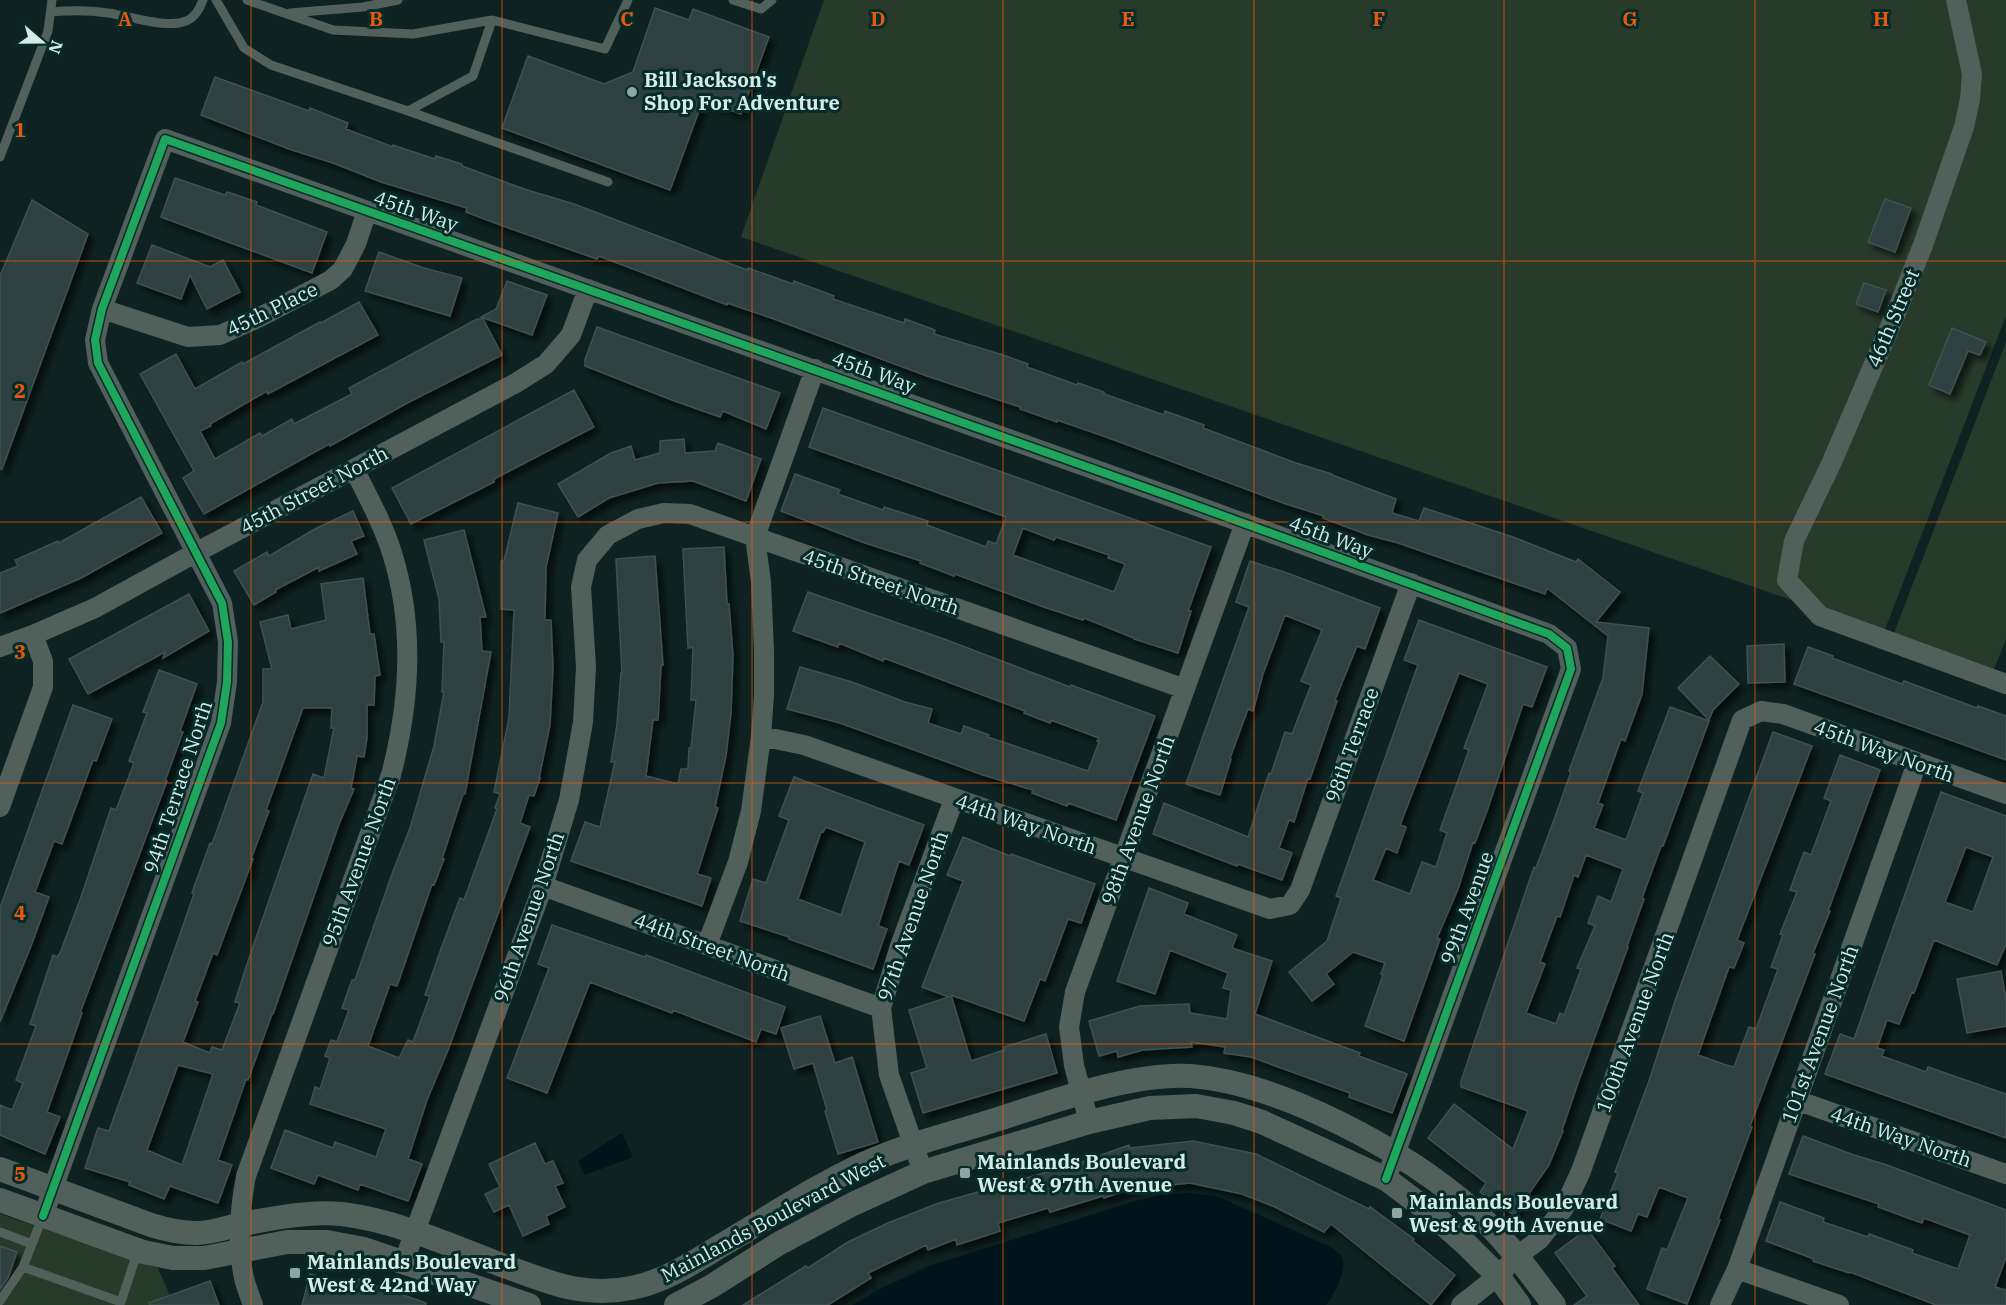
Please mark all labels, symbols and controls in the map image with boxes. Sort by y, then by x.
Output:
text: A [118,5,132,32]
text: B [369,5,383,32]
text: C [620,5,634,32]
text: D [870,5,886,32]
text: E [1121,5,1135,32]
text: F [1373,5,1385,32]
text: G [1622,5,1638,32]
text: H [1873,5,1889,32]
north arrow [12,12,72,72]
text: N [45,38,68,56]
place label: Bill Jackson's Shop For Adventure [644,66,840,116]
marker: Bill Jackson's Shop For Adventure [625,85,639,99]
text: 1 [14,116,26,143]
street label: 45th Way [370,183,462,238]
street label: 46th Street [1860,264,1925,371]
street label: 45th Place [222,275,322,342]
street label: 45th Way [828,344,920,399]
text: 2 [14,377,26,404]
street label: 45th Street North [235,439,393,540]
street label: 45th Way [1285,509,1377,564]
street label: 45th Street North [799,542,963,621]
text: 3 [14,638,26,665]
street label: 98th Terrace [1318,684,1385,806]
street label: 94th Terrace North [137,697,218,877]
street label: 45th Way North [1810,713,1958,788]
street label: 98th Avenue North [1094,731,1181,908]
street label: 95th Avenue North [315,773,402,950]
street label: 44th Way North [952,787,1100,860]
street label: 97th Avenue North [871,827,954,1005]
street label: 96th Avenue North [487,828,570,1006]
street label: 99th Avenue [1434,848,1499,968]
text: 4 [14,899,26,926]
street label: 44th Street North [630,906,794,987]
street label: 100th Avenue North [1589,928,1680,1116]
street label: 101st Avenue North [1775,941,1864,1127]
street label: 44th Way North [1827,1100,1975,1173]
street label: Mainlands Boulevard West [656,1147,890,1288]
place label: Mainlands Boulevard West & 97th Avenue [977,1148,1186,1198]
text: 5 [14,1160,26,1187]
marker: Mainlands Boulevard West & 97th Avenue [958,1166,972,1180]
place label: Mainlands Boulevard West & 99th Avenue [1409,1188,1618,1238]
marker: Mainlands Boulevard West & 99th Avenue [1390,1206,1404,1220]
place label: Mainlands Boulevard West & 42nd Way [307,1248,516,1298]
marker: Mainlands Boulevard West & 42nd Way [288,1266,302,1280]

